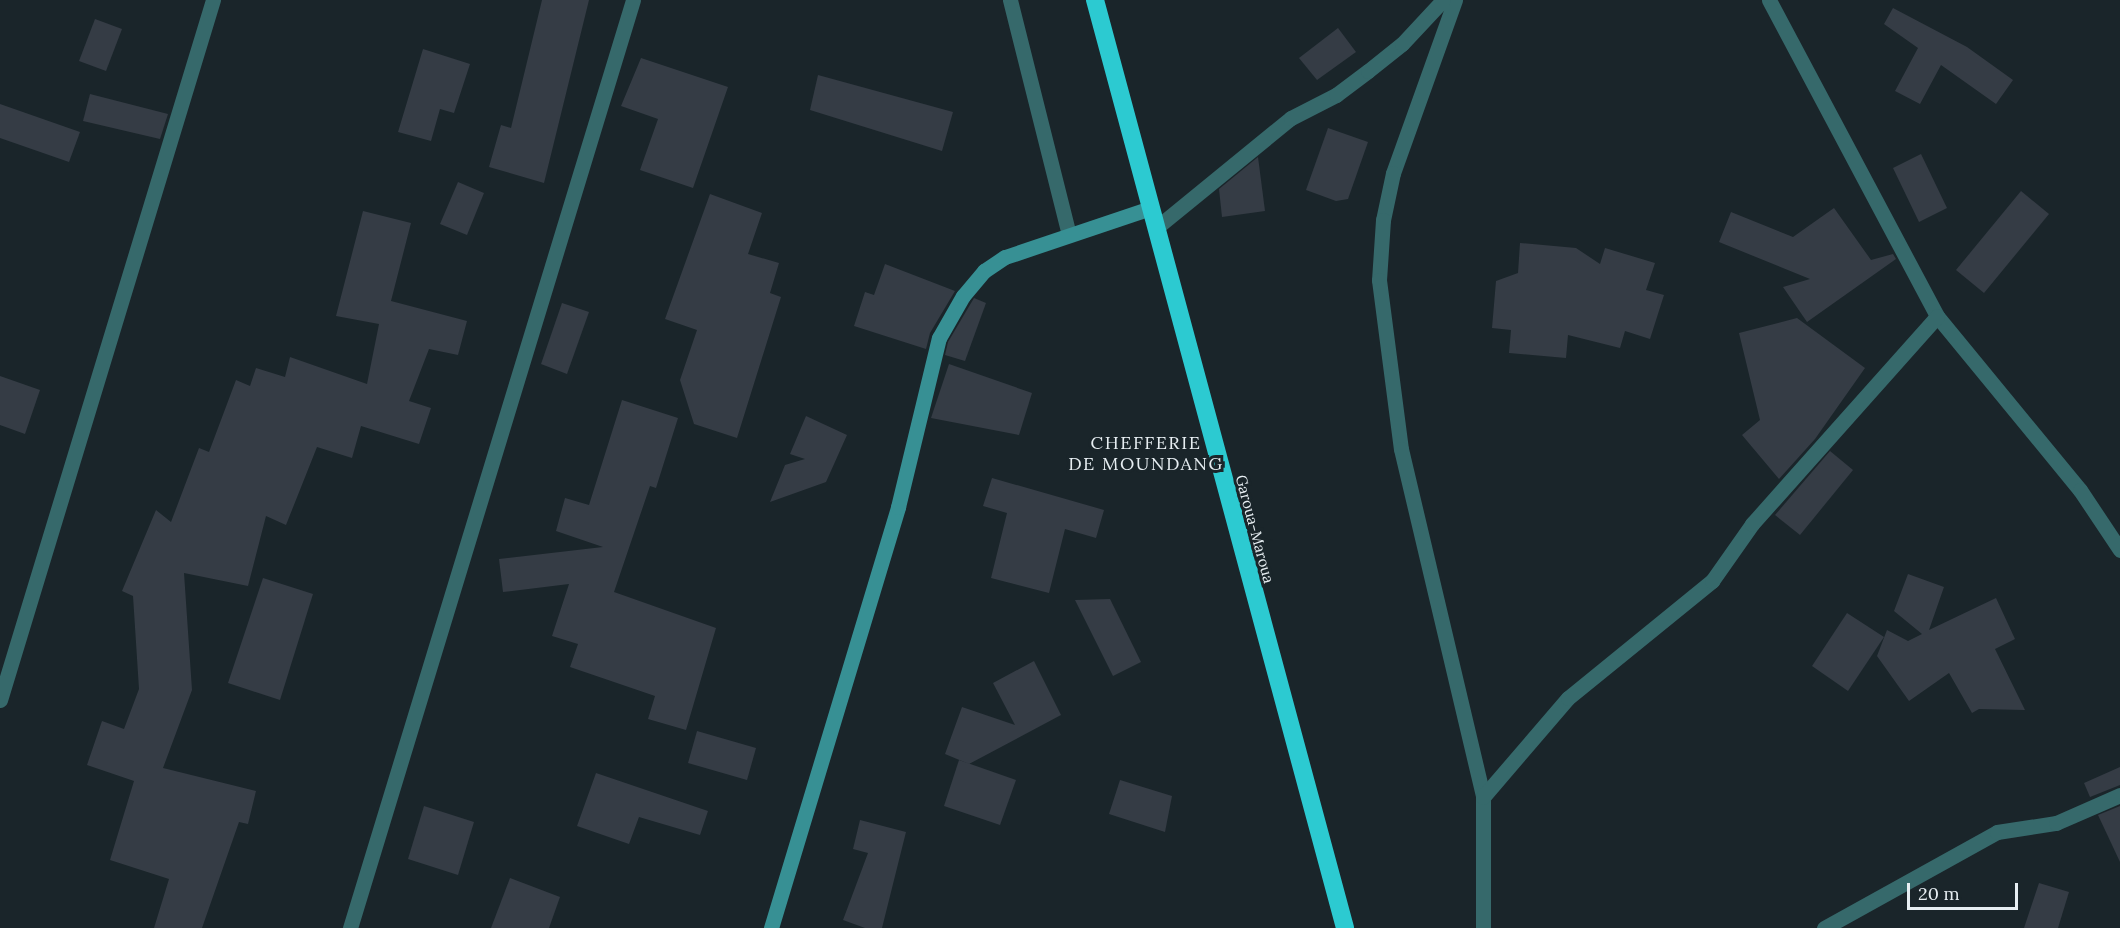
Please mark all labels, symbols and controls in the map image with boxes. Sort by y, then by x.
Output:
district label: CHEFFERIE DE MOUNDANG [1068,433,1224,476]
street label: Garoua-Maroua [1232,473,1278,585]
scale bar [1910,871,2021,909]
text: 20 m [1918,882,1960,905]

